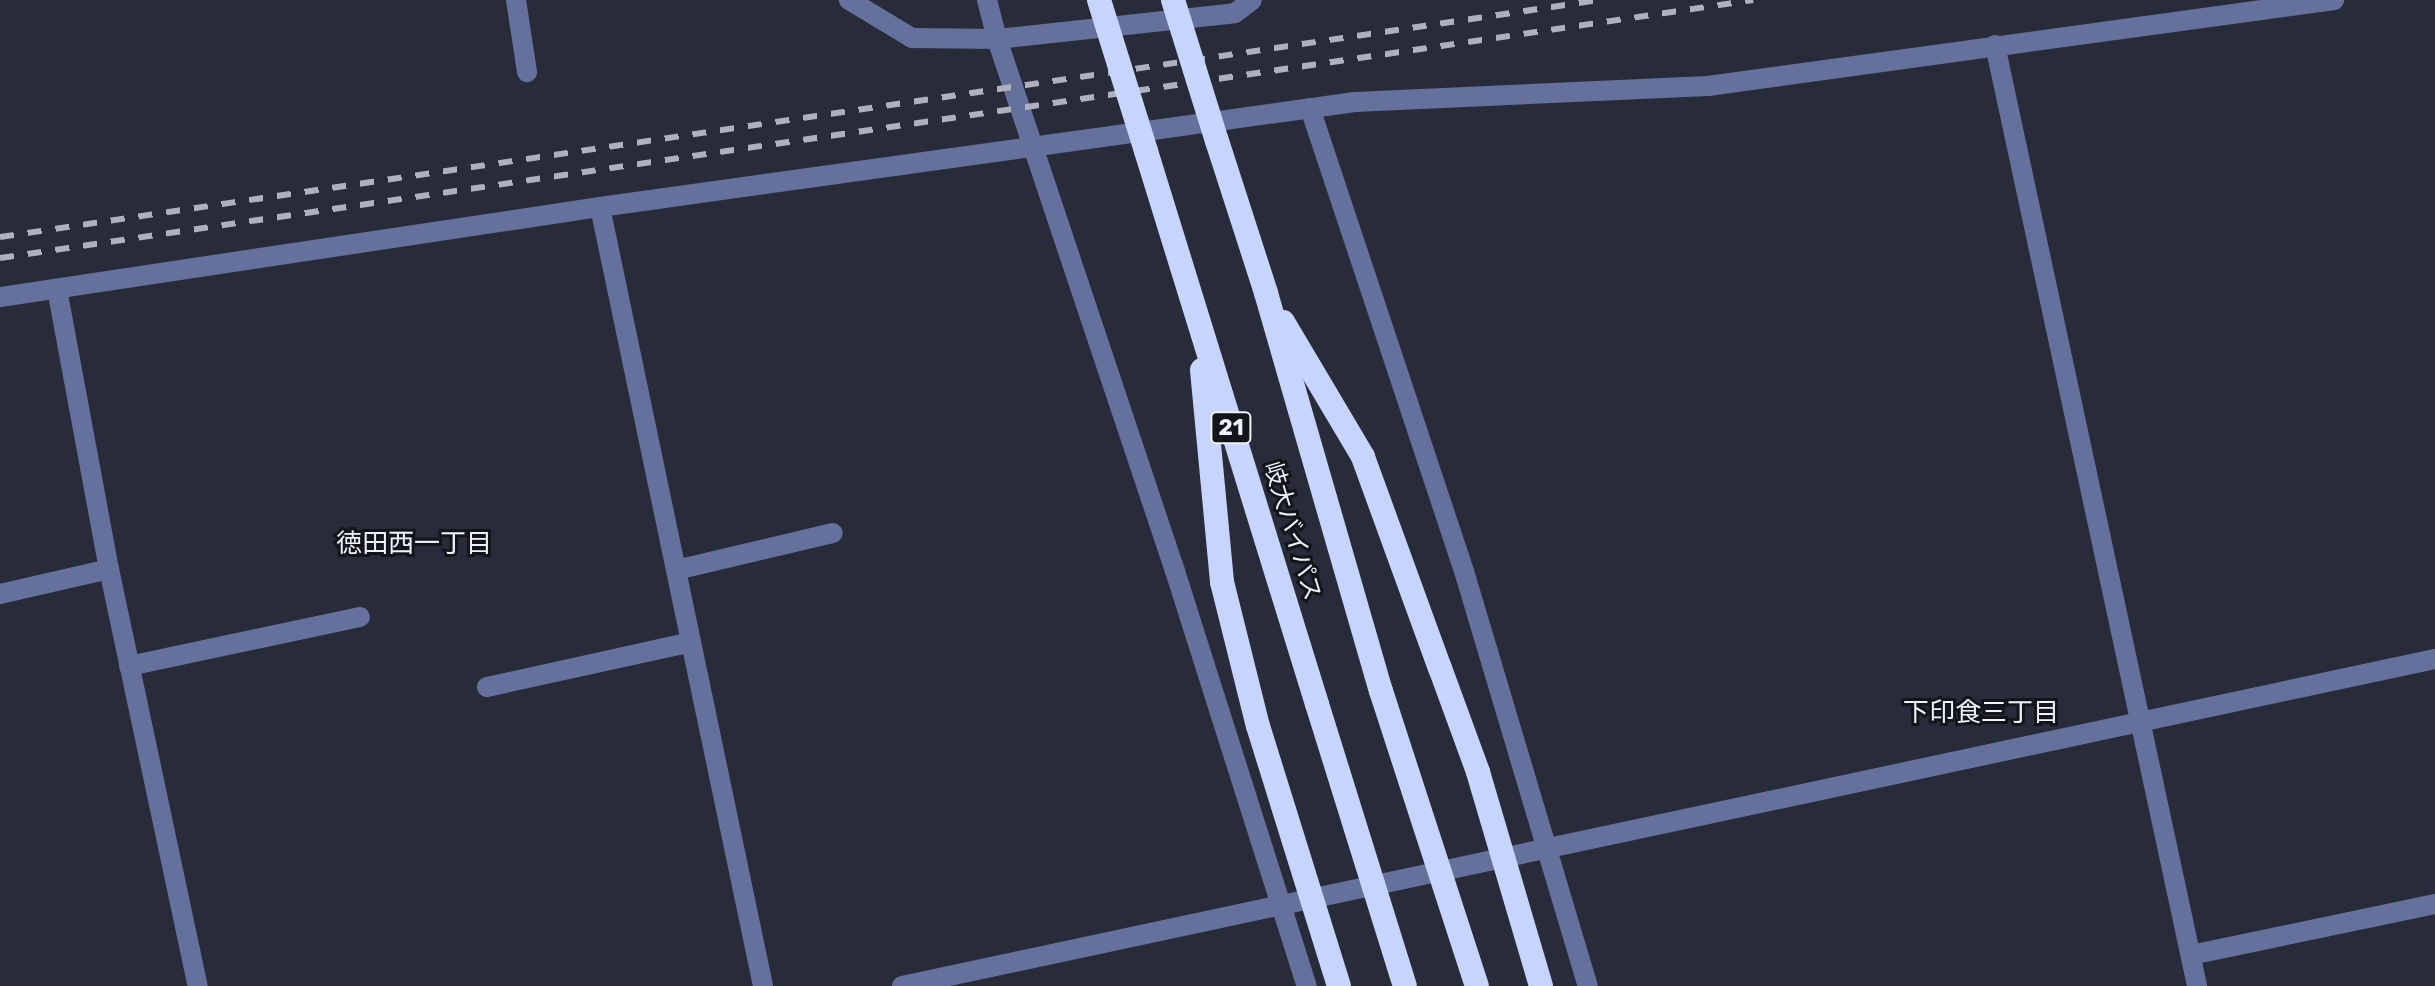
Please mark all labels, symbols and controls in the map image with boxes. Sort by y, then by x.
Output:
road number: 21 [1209,410,1253,446]
street label: 岐大バイパス [1257,458,1327,604]
district label: 徳田西一丁目 [336,528,492,560]
district label: 下印食三丁目 [1903,697,2059,729]

